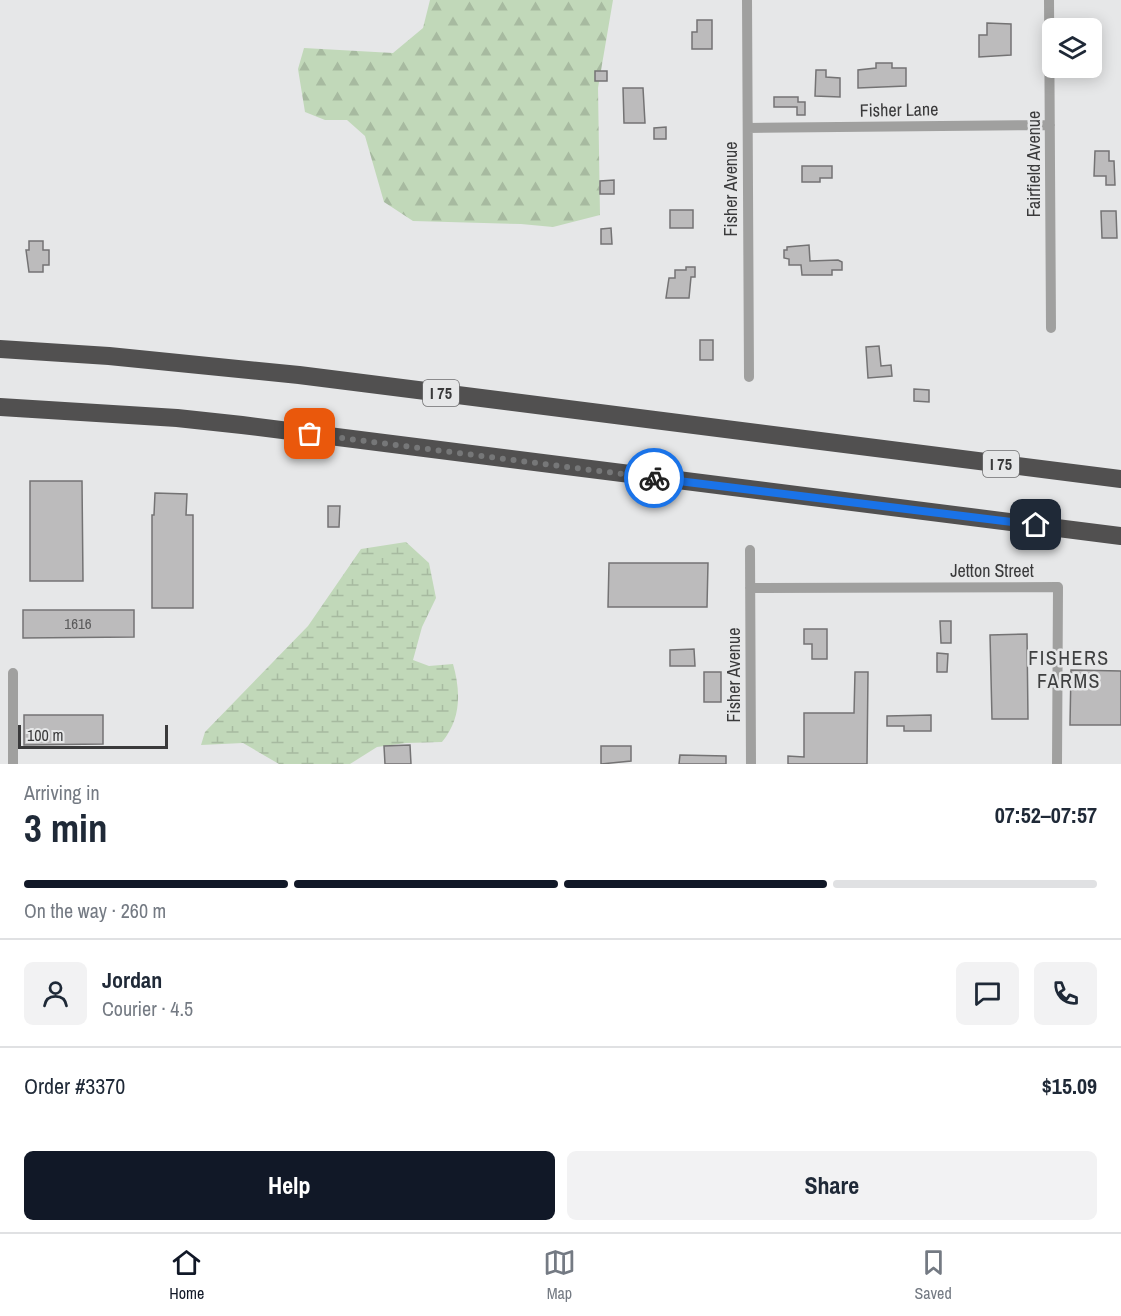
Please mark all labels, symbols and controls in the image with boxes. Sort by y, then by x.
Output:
map controls [1042,18,1102,78]
button: layers [1042,18,1102,78]
street label: Fisher Lane [859,96,939,123]
street label: Fairfield Avenue [1021,111,1046,217]
street label: Fisher Avenue [718,142,743,236]
road number: I 75 [423,380,459,406]
pin [284,408,335,459]
icon: bag [293,417,326,450]
courier [624,448,684,508]
road number: I 75 [983,451,1019,477]
icon: bike [638,462,671,495]
pin [1010,499,1061,550]
icon: home [1019,508,1052,541]
street label: Jetton Street [950,558,1034,583]
house number: 1616 [64,613,92,634]
street label: Fisher Avenue [721,628,746,722]
district label: FISHERS FARMS [1028,644,1110,694]
scale bar [18,722,168,750]
text: 100 m [27,724,63,746]
text: Arriving in [24,779,100,806]
text: 07:52–07:57 [995,800,1097,830]
text: 3 min [24,802,108,854]
text: On the way · 260 m [24,897,166,924]
button: person [24,962,87,1025]
button: chat [956,962,1019,1025]
button: phone [1034,962,1097,1025]
text: Jordan [102,965,162,995]
text: Courier · 4.5 [102,995,193,1022]
text: Order #3370 [24,1071,125,1101]
text: $15.09 [1042,1071,1097,1101]
button: Help [24,1151,555,1220]
button: Share [567,1151,1097,1220]
tab: Home [169,1246,204,1304]
tab: Map [543,1246,576,1304]
tab: Saved [914,1246,952,1304]

